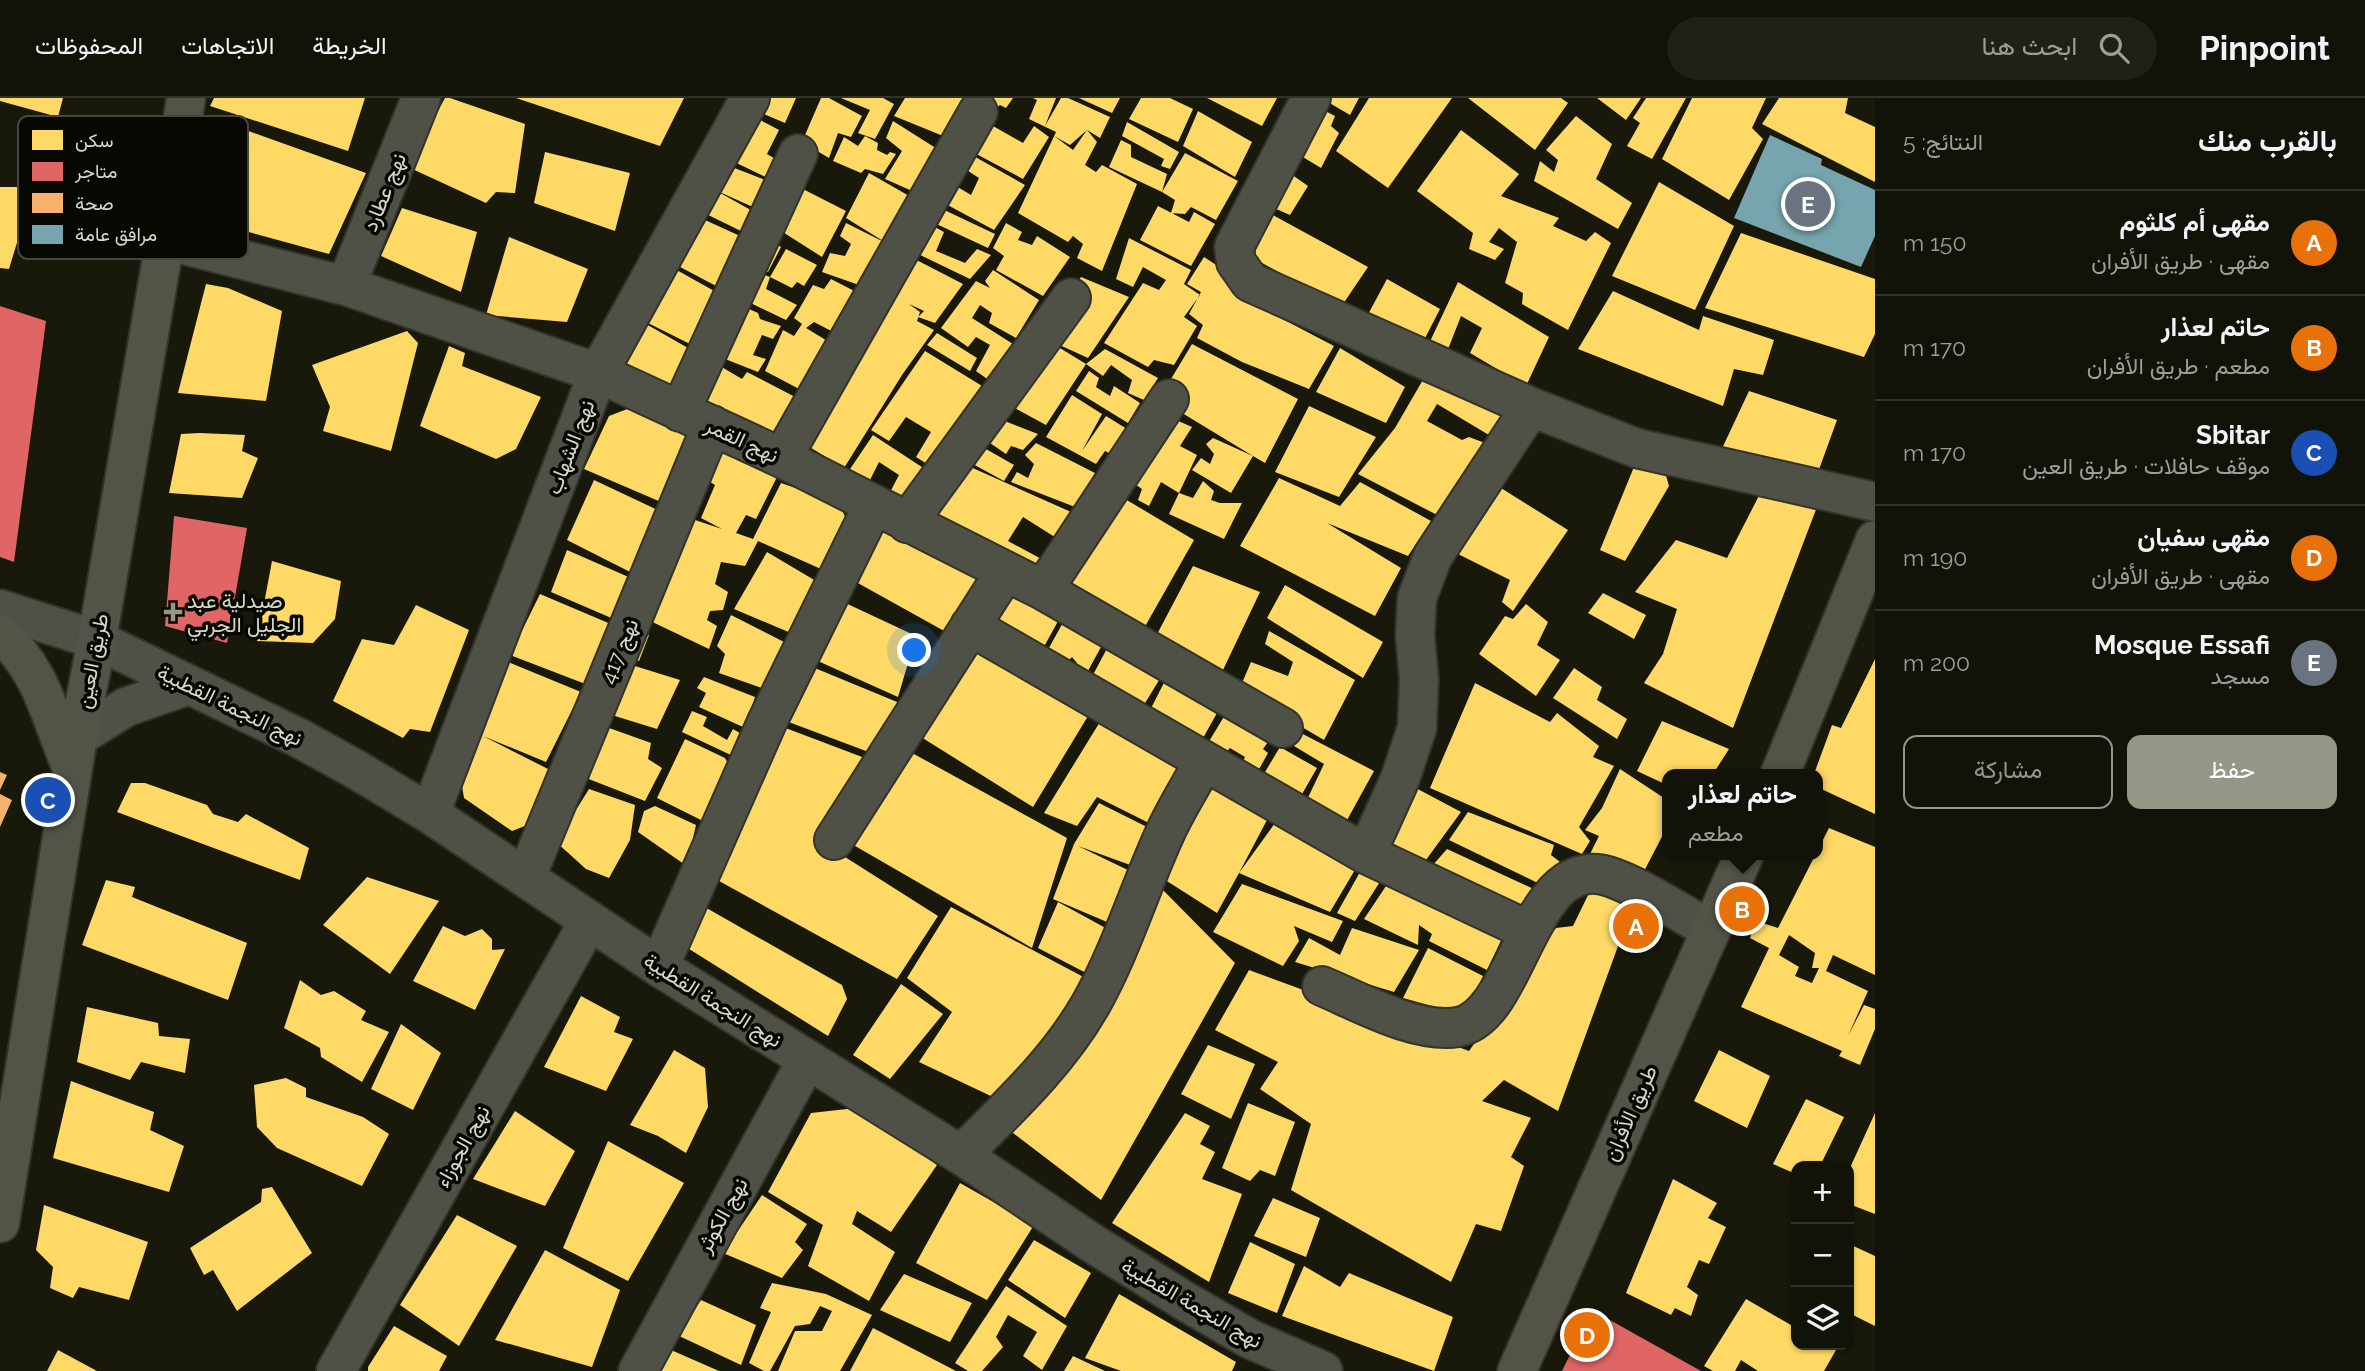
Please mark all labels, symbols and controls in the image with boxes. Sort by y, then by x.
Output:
search box [1667,17,2157,80]
icon: search [2095,29,2133,67]
text: Pinpoint [2199,29,2330,68]
text: المحفوظات [35,31,143,60]
text: الاتجاهات [181,31,274,60]
text: الخريطة [312,31,387,60]
text: ابحث هنا [1981,31,2077,61]
legend [18,116,248,259]
text: بالقرب منك [2198,123,2337,158]
text: النتائج: 5 [1903,128,1983,155]
text: سكن [75,129,113,152]
street label: نهج عطارد [357,149,413,236]
text: متاجر [74,160,117,183]
pin: E [1785,178,1831,230]
text: صحة [75,192,114,214]
text: مقهى أم كلثوم [2120,207,2270,237]
text: مرافق عامة [75,223,157,246]
text: 150 m [1903,229,1966,256]
text: A [2306,229,2322,256]
text: مقهى · طريق الأفران [2091,247,2270,274]
text: حاتم لعذار [2161,312,2270,342]
text: 170 m [1903,334,1966,361]
text: B [2306,334,2322,361]
text: مطعم · طريق الأفران [2087,352,2270,379]
street label: نهج الشهاب [541,396,601,499]
street label: نهج القمر [700,412,783,470]
text: Sbitar [2196,420,2270,450]
text: 170 m [1903,439,1966,466]
text: C [2306,439,2322,466]
text: موقف حافلات · طريق العين [2022,452,2270,479]
text: مقهى سفيان [2137,522,2270,552]
text: 190 m [1903,544,1967,571]
text: D [2306,544,2322,571]
text: مقهى · طريق الأفران [2091,562,2270,589]
place label: صيدلية عبد الجليل الجربي [187,588,301,642]
marker: صيدلية عبد الجليل الجربي [165,604,181,620]
street label: طريق العين [71,611,114,711]
street label: نهج 417 [595,615,645,688]
text: Mosque Essafi [2094,630,2270,660]
your location [897,633,931,667]
text: 200 m [1903,649,1970,676]
text: E [2307,649,2321,676]
street label: نهج النجمة القطبية [153,659,307,753]
text: مسجد [2210,662,2270,689]
button: مشاركة [1903,735,2113,809]
button: حفظ [2127,735,2337,809]
popup [1662,769,1823,860]
pin: C [25,774,71,826]
text: حاتم لعذار [1688,779,1797,809]
text: مطعم [1688,819,1744,846]
pin: B [1719,883,1765,935]
pin: A [1613,900,1659,952]
street label: نهج النجمة القطبية [638,947,787,1054]
street label: طريق الأفران [1598,1061,1663,1165]
street label: نهج الجوزاء [429,1101,496,1192]
map controls [1791,1161,1854,1350]
button: + [1791,1161,1854,1224]
street label: نهج الكوثر [691,1173,755,1259]
button: − [1791,1224,1854,1287]
street label: نهج النجمة القطبية [1116,1253,1267,1355]
button: layers [1791,1287,1854,1350]
pin: D [1564,1309,1610,1361]

